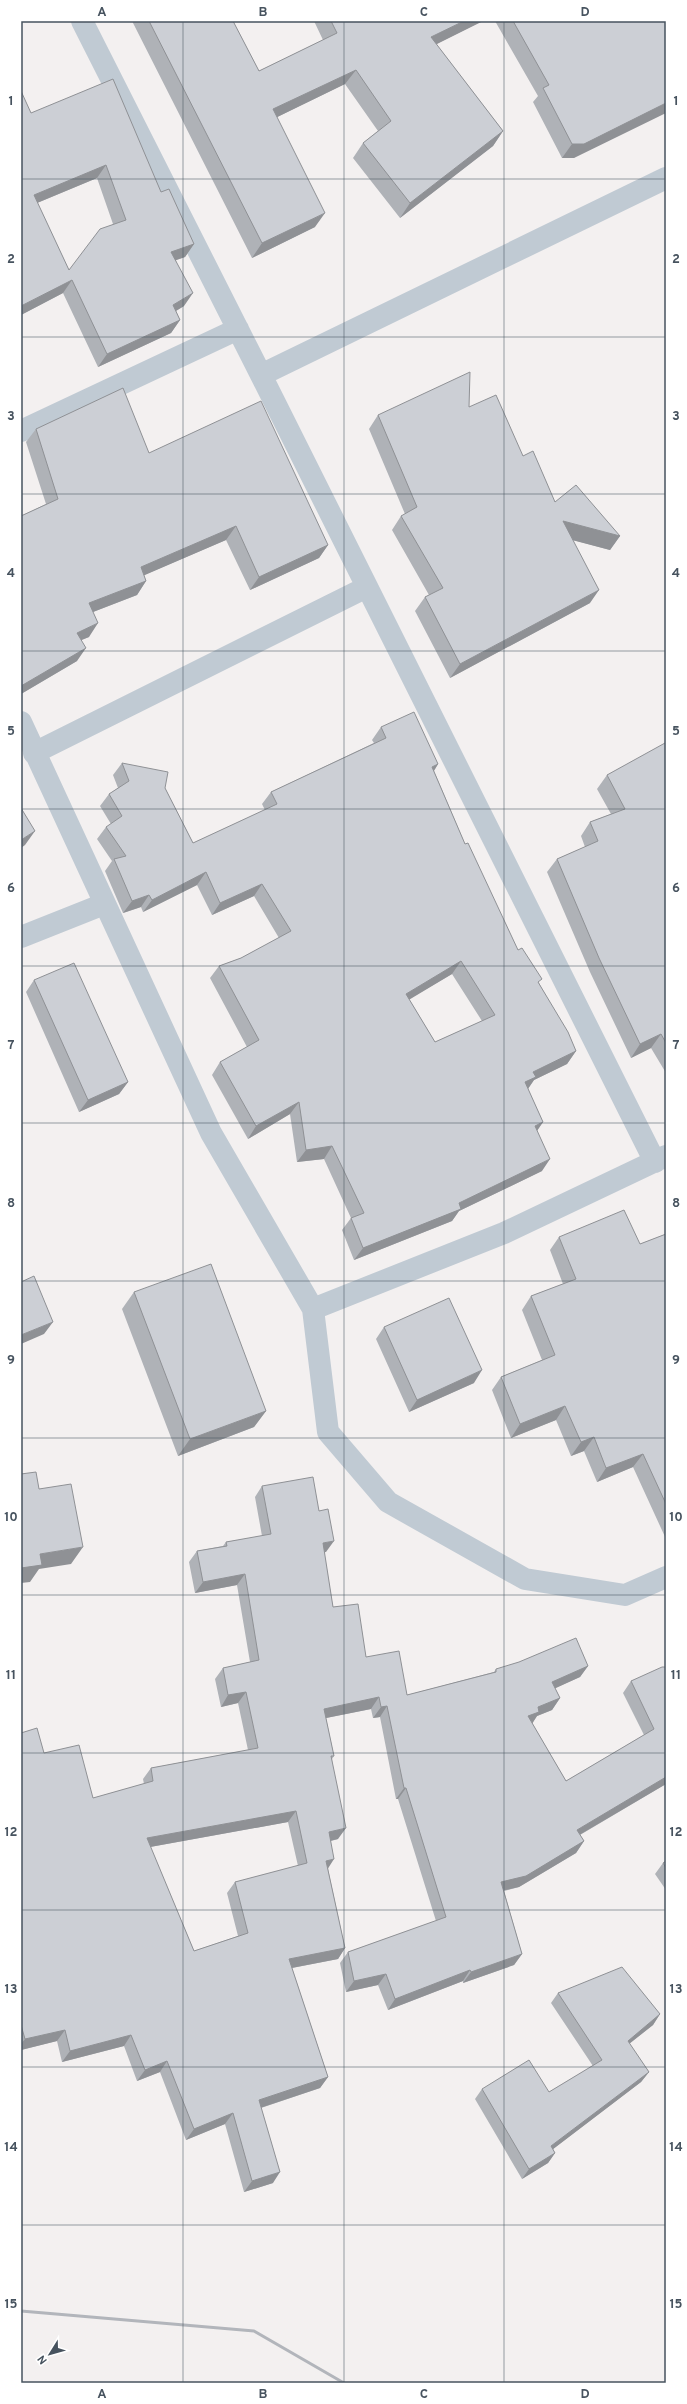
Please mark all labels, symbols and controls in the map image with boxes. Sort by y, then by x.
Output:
text: A [97,5,107,21]
text: B [259,5,268,21]
text: C [420,5,428,21]
text: D [580,5,590,21]
text: 1 [8,94,14,110]
text: 1 [673,94,679,110]
text: 2 [7,252,15,268]
text: 2 [672,252,680,268]
text: 3 [7,409,15,425]
text: 3 [672,409,680,425]
text: 4 [7,566,15,582]
text: 4 [672,566,680,582]
text: 5 [7,724,15,740]
text: 5 [672,724,680,740]
text: 6 [7,881,15,897]
text: 6 [672,881,680,897]
text: 7 [8,1038,15,1054]
text: 7 [673,1038,680,1054]
text: 8 [7,1196,15,1212]
text: 8 [672,1196,680,1212]
text: 9 [7,1353,15,1369]
text: 9 [672,1353,680,1369]
text: 10 [4,1510,18,1526]
text: 10 [669,1510,683,1526]
text: 11 [6,1668,16,1684]
text: 11 [671,1668,681,1684]
text: 12 [4,1825,18,1841]
text: 12 [669,1825,683,1841]
text: 13 [5,1982,18,1998]
text: 13 [670,1982,683,1998]
text: 14 [4,2140,18,2156]
text: 14 [669,2140,683,2156]
text: 15 [4,2297,18,2313]
text: 15 [669,2297,683,2313]
north arrow [30,2334,70,2374]
text: N [35,2352,51,2367]
text: A [97,2387,107,2403]
text: B [259,2387,268,2403]
text: C [420,2387,428,2403]
text: D [580,2387,590,2403]

